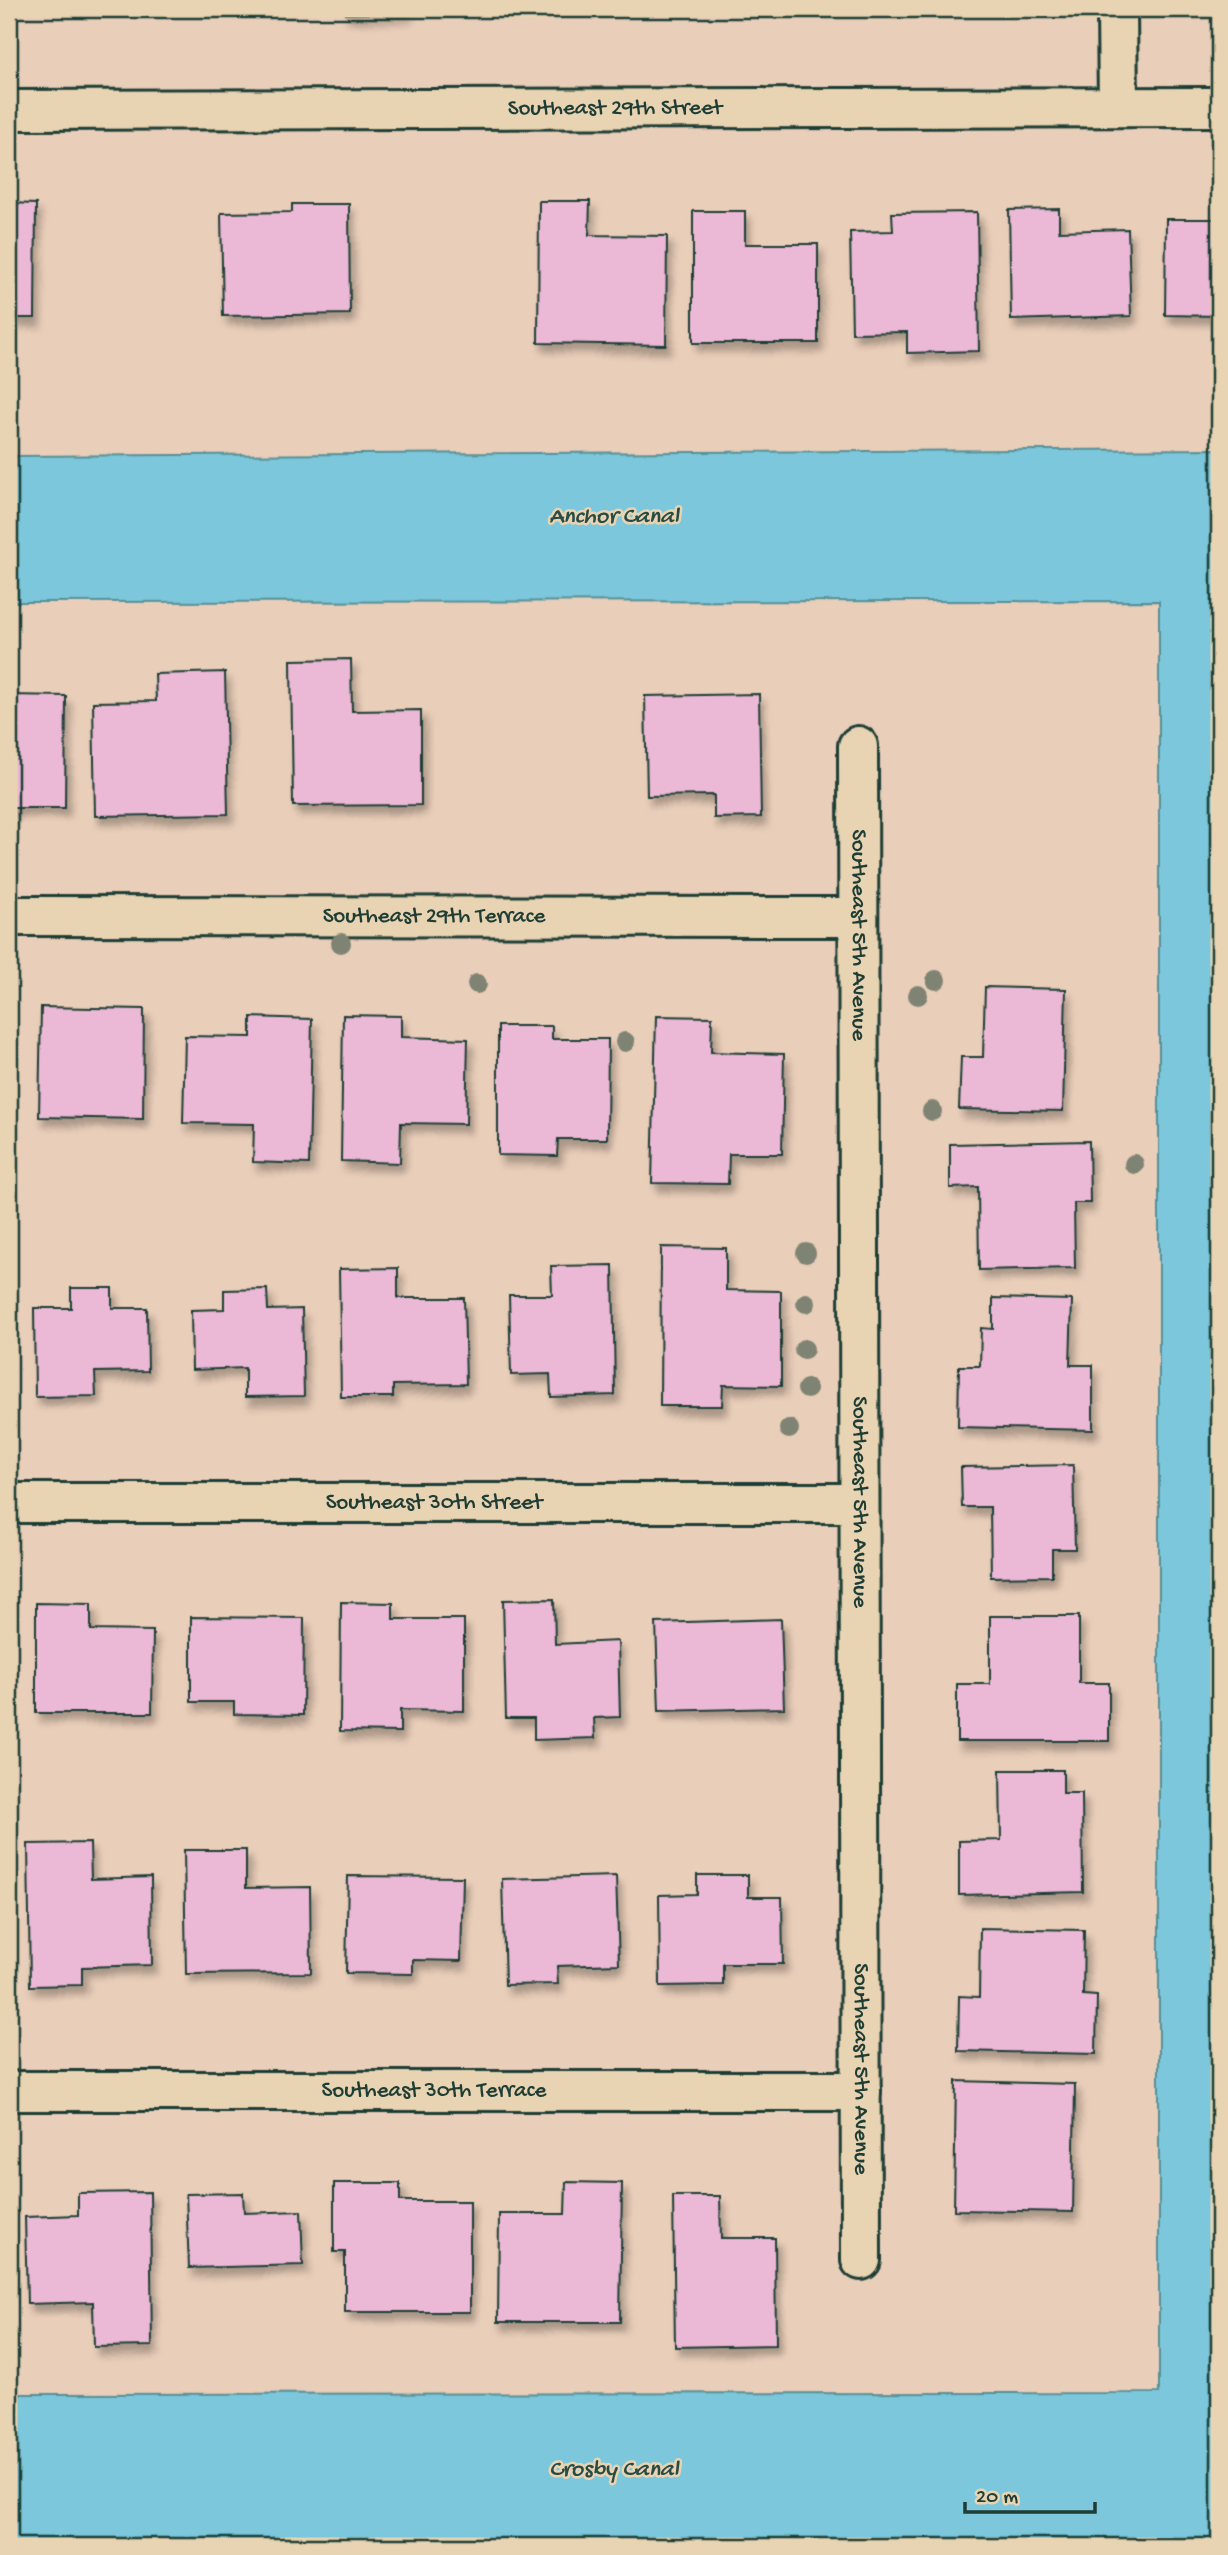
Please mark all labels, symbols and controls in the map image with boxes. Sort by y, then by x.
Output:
street label: Southeast 29th Street [508,95,724,122]
water label: Anchor Canal [549,503,681,532]
street label: Southeast 5th Avenue [845,829,872,1042]
street label: Southeast 29th Terrace [323,903,546,930]
street label: Southeast 5th Avenue [846,1396,873,1609]
street label: Southeast 30th Street [326,1490,544,1517]
street label: Southeast 5th Avenue [847,1963,874,2176]
street label: Southeast 30th Terrace [322,2078,548,2105]
water label: Crosby Canal [549,2456,680,2485]
scale bar [965,2471,1095,2515]
text: 20 m [976,2486,1018,2511]

